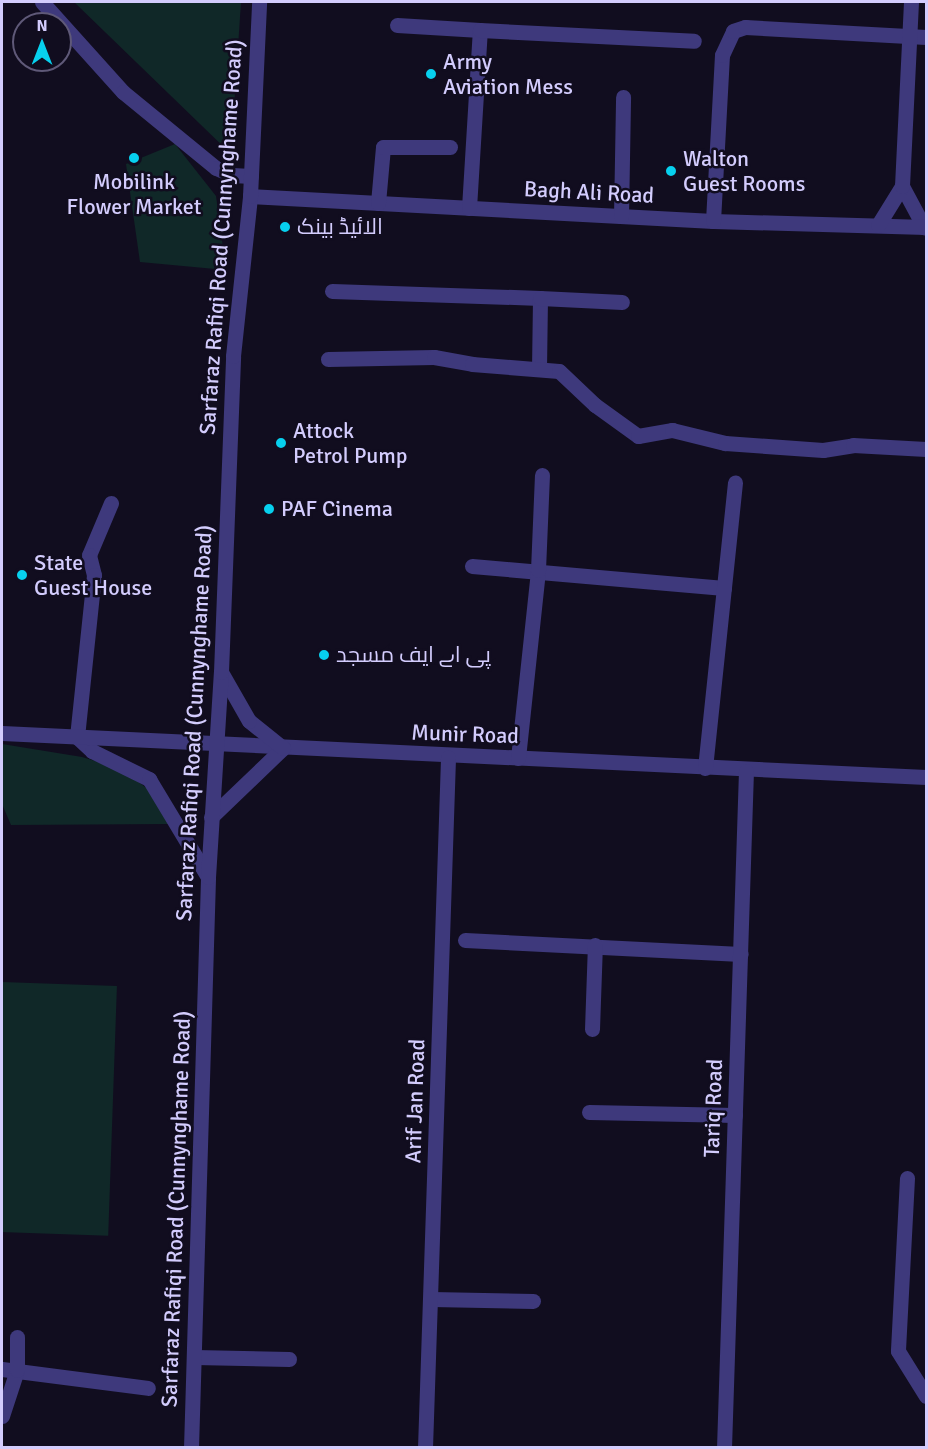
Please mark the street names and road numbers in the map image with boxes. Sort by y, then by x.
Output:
street label: Sarfaraz Rafiqi Road (Cunnynghame Road) [194,38,248,436]
street label: Bagh Ali Road [523,175,655,209]
street label: Sarfaraz Rafiqi Road (Cunnynghame Road) [170,524,218,922]
street label: Munir Road [411,719,519,749]
street label: Sarfaraz Rafiqi Road (Cunnynghame Road) [156,1010,196,1408]
street label: Arif Jan Road [400,1038,430,1164]
street label: Tariq Road [698,1058,728,1158]

